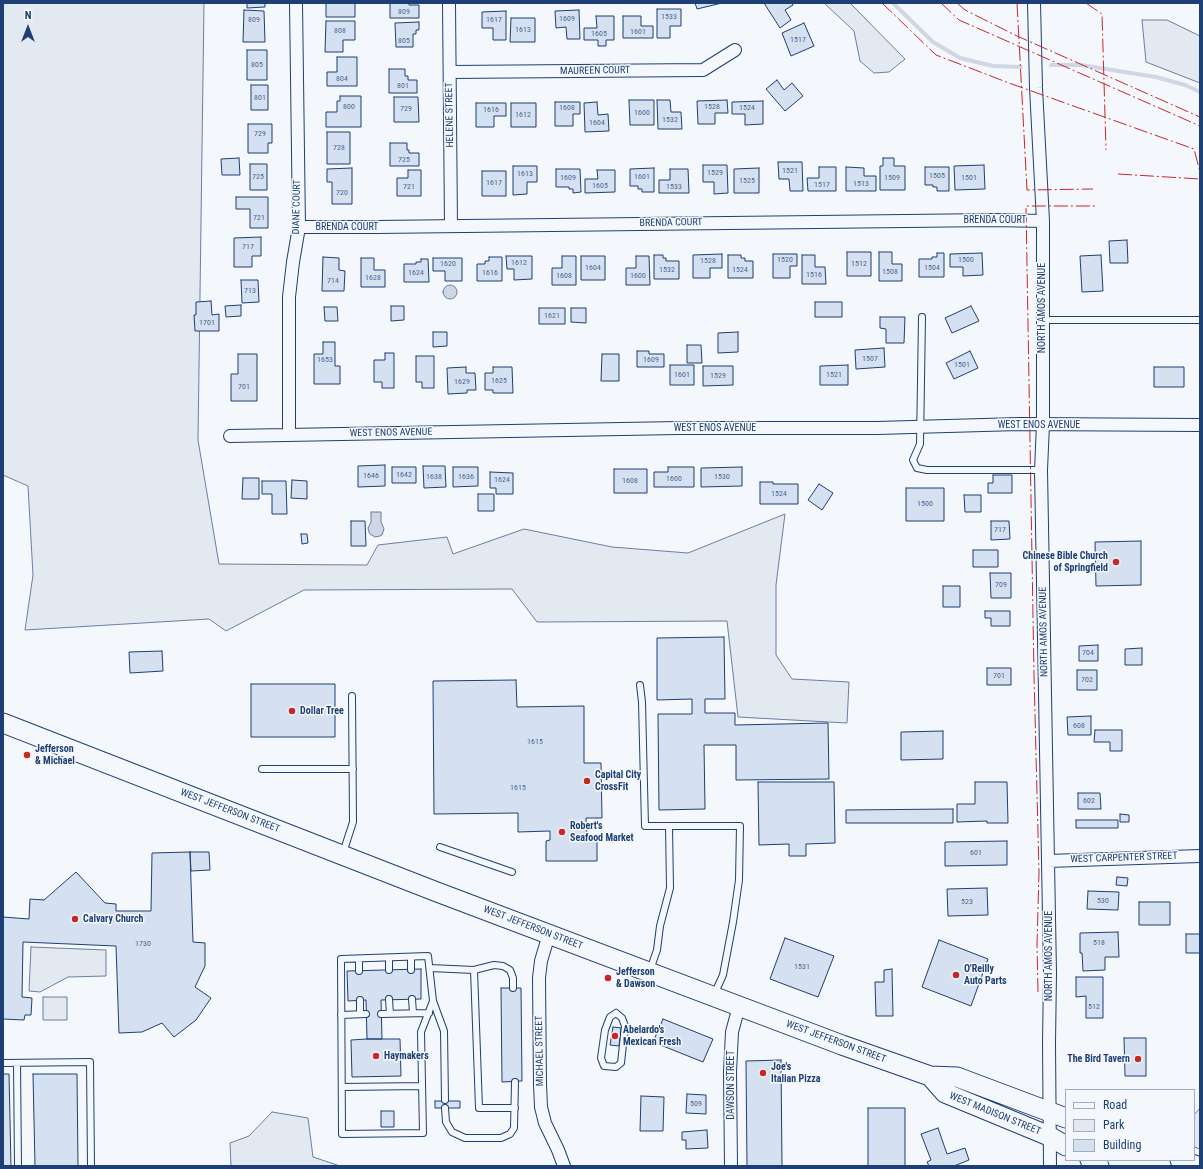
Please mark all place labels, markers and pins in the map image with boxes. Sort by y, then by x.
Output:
place label: Chinese Bible Church of Springfield [1023,550,1108,574]
marker: Chinese Bible Church of Springfield [1111,557,1121,567]
place label: Dollar Tree [300,705,344,717]
marker: Dollar Tree [287,706,297,716]
place label: Jefferson & Michael [35,743,75,766]
marker: Jefferson & Michael [22,750,32,760]
place label: Capital City CrossFit [595,769,641,792]
marker: Capital City CrossFit [582,776,592,786]
place label: Robert's Seafood Market [570,820,634,844]
marker: Robert's Seafood Market [557,827,567,837]
place label: Calvary Church [83,913,143,925]
marker: Calvary Church [70,914,80,924]
place label: O'Reilly Auto Parts [964,963,1007,986]
place label: Jefferson & Dawson [616,966,655,990]
marker: O'Reilly Auto Parts [951,970,961,980]
marker: Jefferson & Dawson [603,973,613,983]
place label: Abelardo's Mexican Fresh [623,1024,681,1048]
marker: Abelardo's Mexican Fresh [610,1031,620,1041]
place label: Haymakers [384,1050,429,1062]
marker: Haymakers [371,1051,381,1061]
place label: The Bird Tavern [1067,1053,1130,1065]
marker: The Bird Tavern [1133,1054,1143,1064]
place label: Joe's Italian Pizza [771,1061,820,1084]
marker: Joe's Italian Pizza [758,1068,768,1078]

